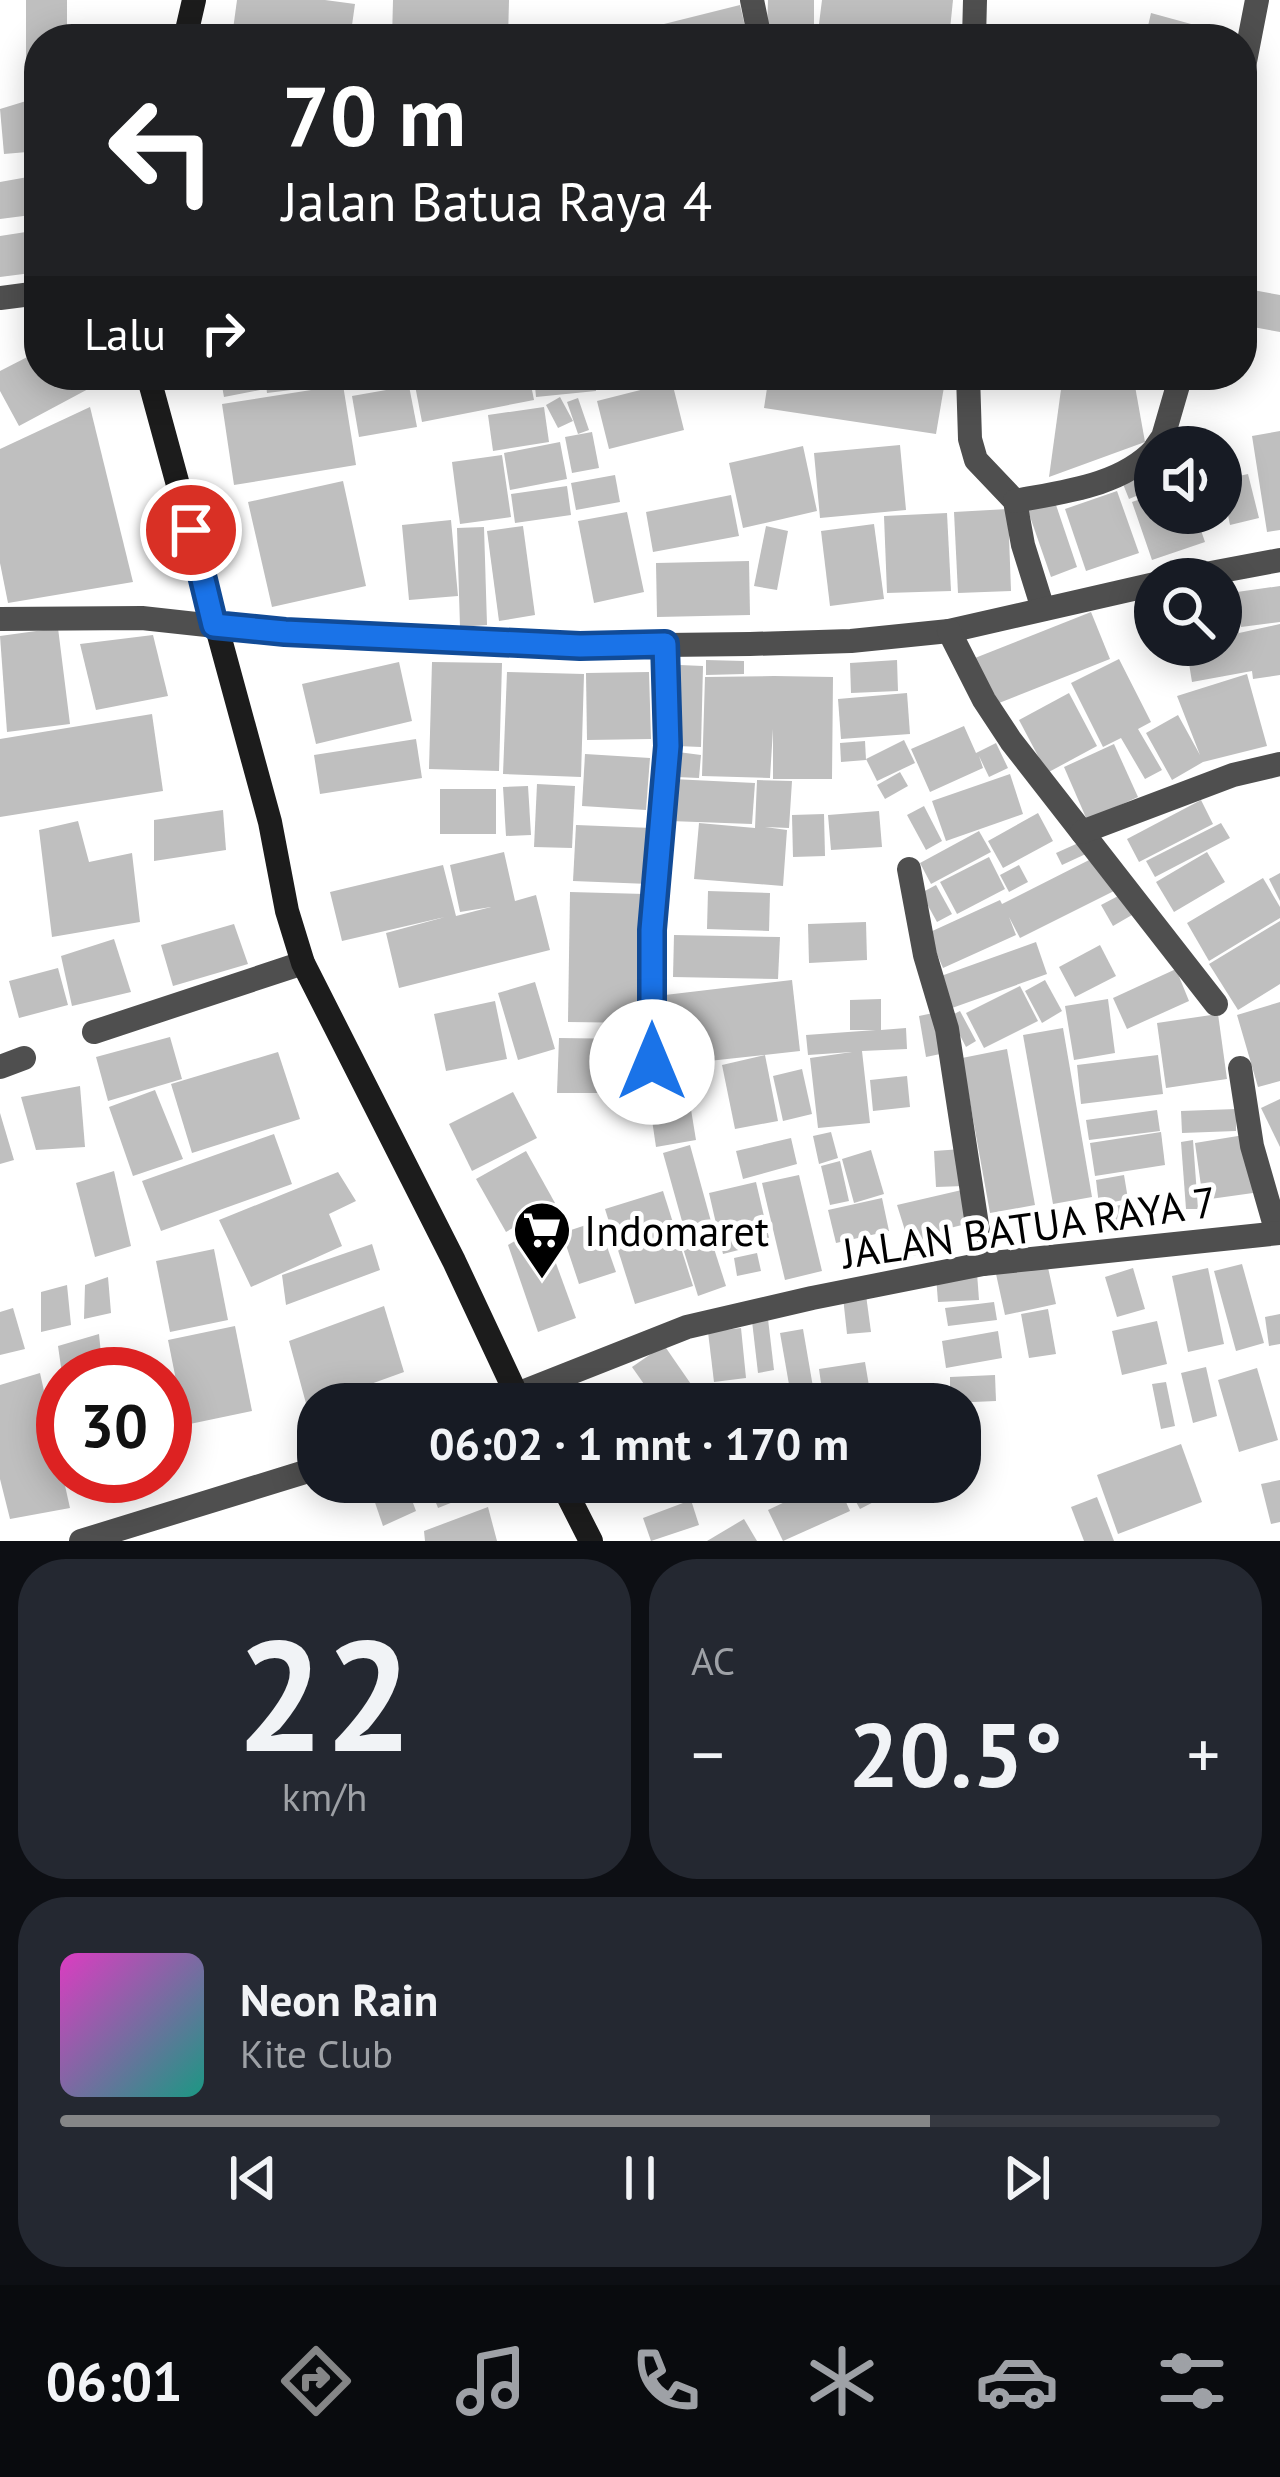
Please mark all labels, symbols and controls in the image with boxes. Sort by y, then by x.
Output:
text: 70 m [282,60,466,169]
icon: left [84,72,240,228]
text: Jalan Batua Raya 4 [282,166,712,236]
icon: right [190,300,256,366]
text: Lalu [84,304,166,362]
map controls [1134,426,1242,666]
button: sound [1134,426,1242,534]
pin [140,479,242,581]
icon: arrive [158,497,224,563]
button: search [1134,558,1242,666]
position arrow [589,999,715,1125]
street label: JALAN BATUA RAYA 7 [837,1174,1219,1281]
supermarket icon: Indomaret [511,1199,573,1281]
place label: Indomaret [584,1203,769,1258]
speed limit sign: 30 [36,1347,192,1503]
text: 06:02 · 1 mnt · 170 m [429,1414,849,1472]
text: 22 [236,1592,413,1794]
text: AC [691,1635,735,1686]
text: 20.5° [848,1695,1063,1812]
text: − [691,1711,724,1796]
text: + [1187,1711,1220,1796]
text: km/h [282,1771,367,1822]
text: Neon Rain [240,1970,438,2028]
text: Kite Club [240,2028,393,2079]
icon: previous [220,2145,286,2211]
icon: pause [607,2145,673,2211]
icon: next [994,2145,1060,2211]
icon: directions [274,2339,358,2423]
icon: music [449,2339,533,2423]
icon: phone [624,2339,708,2423]
icon: climate [800,2339,884,2423]
icon: car [975,2339,1059,2423]
icon: filters [1150,2339,1234,2423]
text: 06:01 [46,2346,183,2416]

